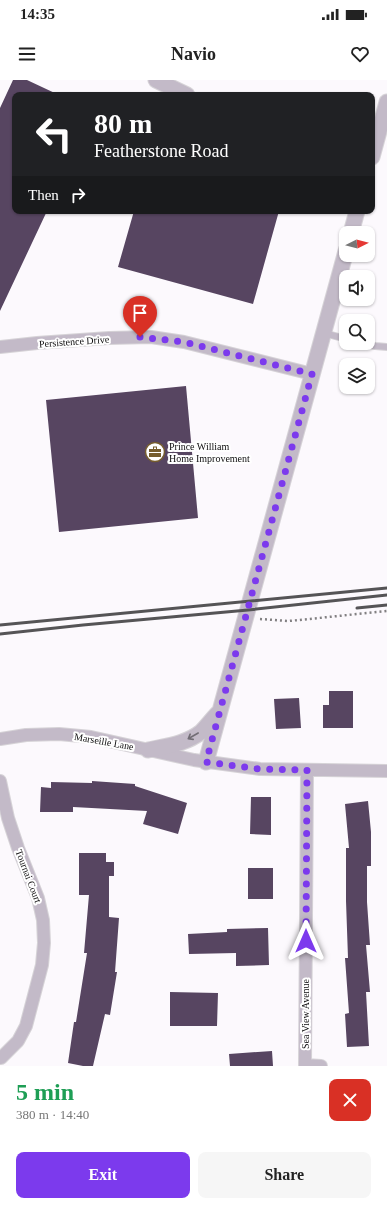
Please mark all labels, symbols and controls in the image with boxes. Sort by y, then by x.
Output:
text: 14:35 [20,6,55,22]
icon: menu [16,43,38,65]
icon: heart [349,43,371,65]
text: Navio [171,44,216,64]
icon: left [28,108,80,160]
text: 80 m [94,108,152,139]
text: Featherstone Road [94,141,228,161]
icon: right [67,184,89,206]
text: Then [28,187,59,203]
north arrow [339,226,375,262]
map controls [339,226,375,394]
button: sound [339,270,375,306]
pin [123,296,157,337]
icon: arrive [129,302,151,324]
button: search [339,314,375,350]
street label: Persistence Drive [39,334,110,349]
button: layers [339,358,375,394]
office icon: Prince William Home Improvement [144,441,166,463]
place label: Prince William Home Improvement [169,441,250,464]
street label: Marseille Lane [73,731,135,752]
one-way arrow [188,733,200,741]
street label: Tournai Court [13,848,44,905]
position arrow [285,920,327,962]
street label: Sea View Avenue [300,978,311,1049]
text: 5 min [16,1079,74,1105]
button: close [329,1079,371,1121]
text: 380 m · 14:40 [16,1107,89,1122]
button: Exit [16,1152,190,1198]
button: Share [198,1152,371,1198]

